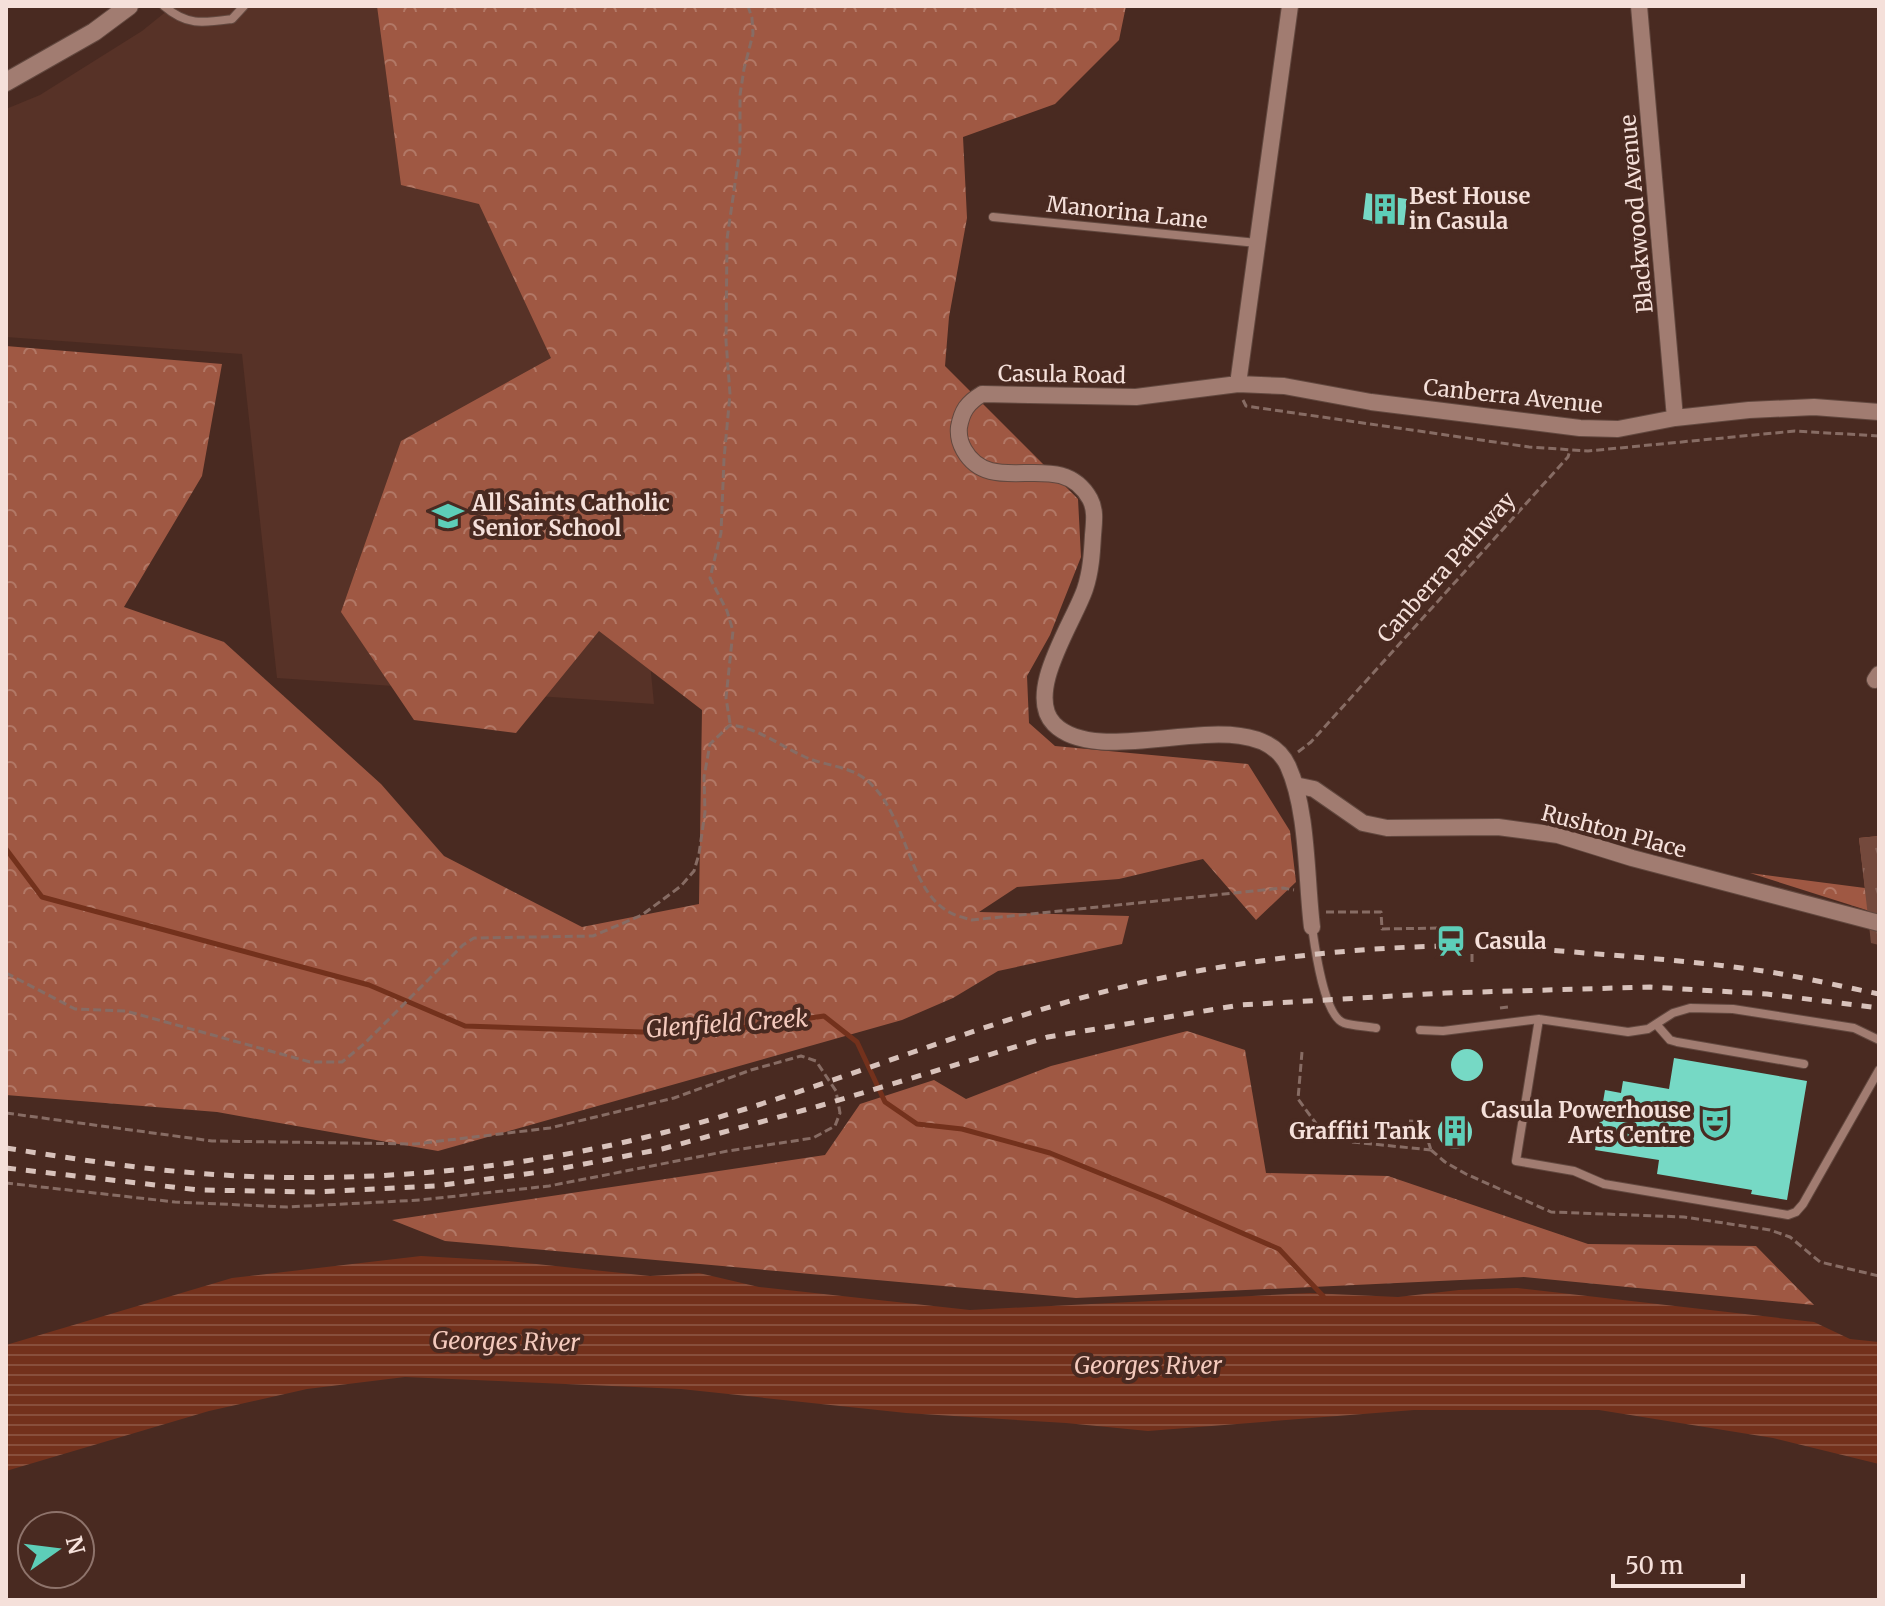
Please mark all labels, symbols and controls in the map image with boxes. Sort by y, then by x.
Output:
street label: Blackwood Avenue [1613,114,1659,314]
place label: Best House in Casula [1409,182,1531,235]
street label: Manorina Lane [1045,190,1209,234]
building icon: Best House in Casula [1368,192,1402,226]
street label: Casula Road [998,359,1126,389]
street label: Canberra Avenue [1422,373,1604,419]
street label: Canberra Pathway [1371,486,1521,648]
place label: All Saints Catholic Senior School [471,489,670,542]
school or university icon: All Saints Catholic Senior School [431,499,465,533]
street label: Rushton Place [1538,798,1690,864]
station icon: Casula [1434,924,1468,958]
place label: Casula [1475,927,1547,955]
water label: Glenfield Creek [645,1002,809,1045]
place label: Casula Powerhouse Arts Centre [1481,1096,1691,1149]
theatre icon: Casula Powerhouse Arts Centre [1698,1106,1732,1140]
building icon: Graffiti Tank [1438,1114,1472,1148]
place label: Graffiti Tank [1289,1117,1432,1145]
water label: Georges River [432,1325,581,1358]
water label: Georges River [1074,1350,1223,1381]
north arrow [16,1510,96,1590]
text: N [60,1533,91,1558]
scale bar [1613,1538,1743,1588]
text: 50 m [1625,1550,1684,1581]

